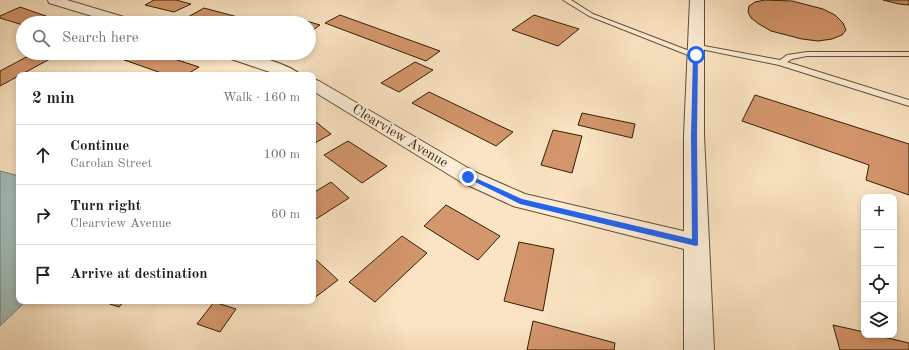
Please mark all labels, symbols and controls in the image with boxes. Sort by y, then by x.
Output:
search box [16,16,316,60]
icon: search [30,27,52,49]
text: Search here [62,31,139,46]
route start [687,46,705,64]
text: 2 min [32,90,75,107]
text: Walk · 160 m [223,91,300,104]
street label: Clearview Avenue [350,102,450,170]
text: Continue [70,139,129,154]
icon: ahead [32,144,54,166]
text: 100 m [263,148,300,161]
text: Carolan Street [70,157,152,170]
route end [459,168,477,186]
map controls [861,194,897,338]
button: + [861,194,897,230]
text: Turn right [70,199,141,214]
icon: right [32,204,54,226]
text: 60 m [271,208,300,221]
text: Clearview Avenue [70,217,171,230]
button: − [861,230,897,266]
icon: arrive [32,264,54,286]
button: locate [861,266,897,302]
text: Arrive at destination [70,267,208,282]
button: layers [861,302,897,338]

